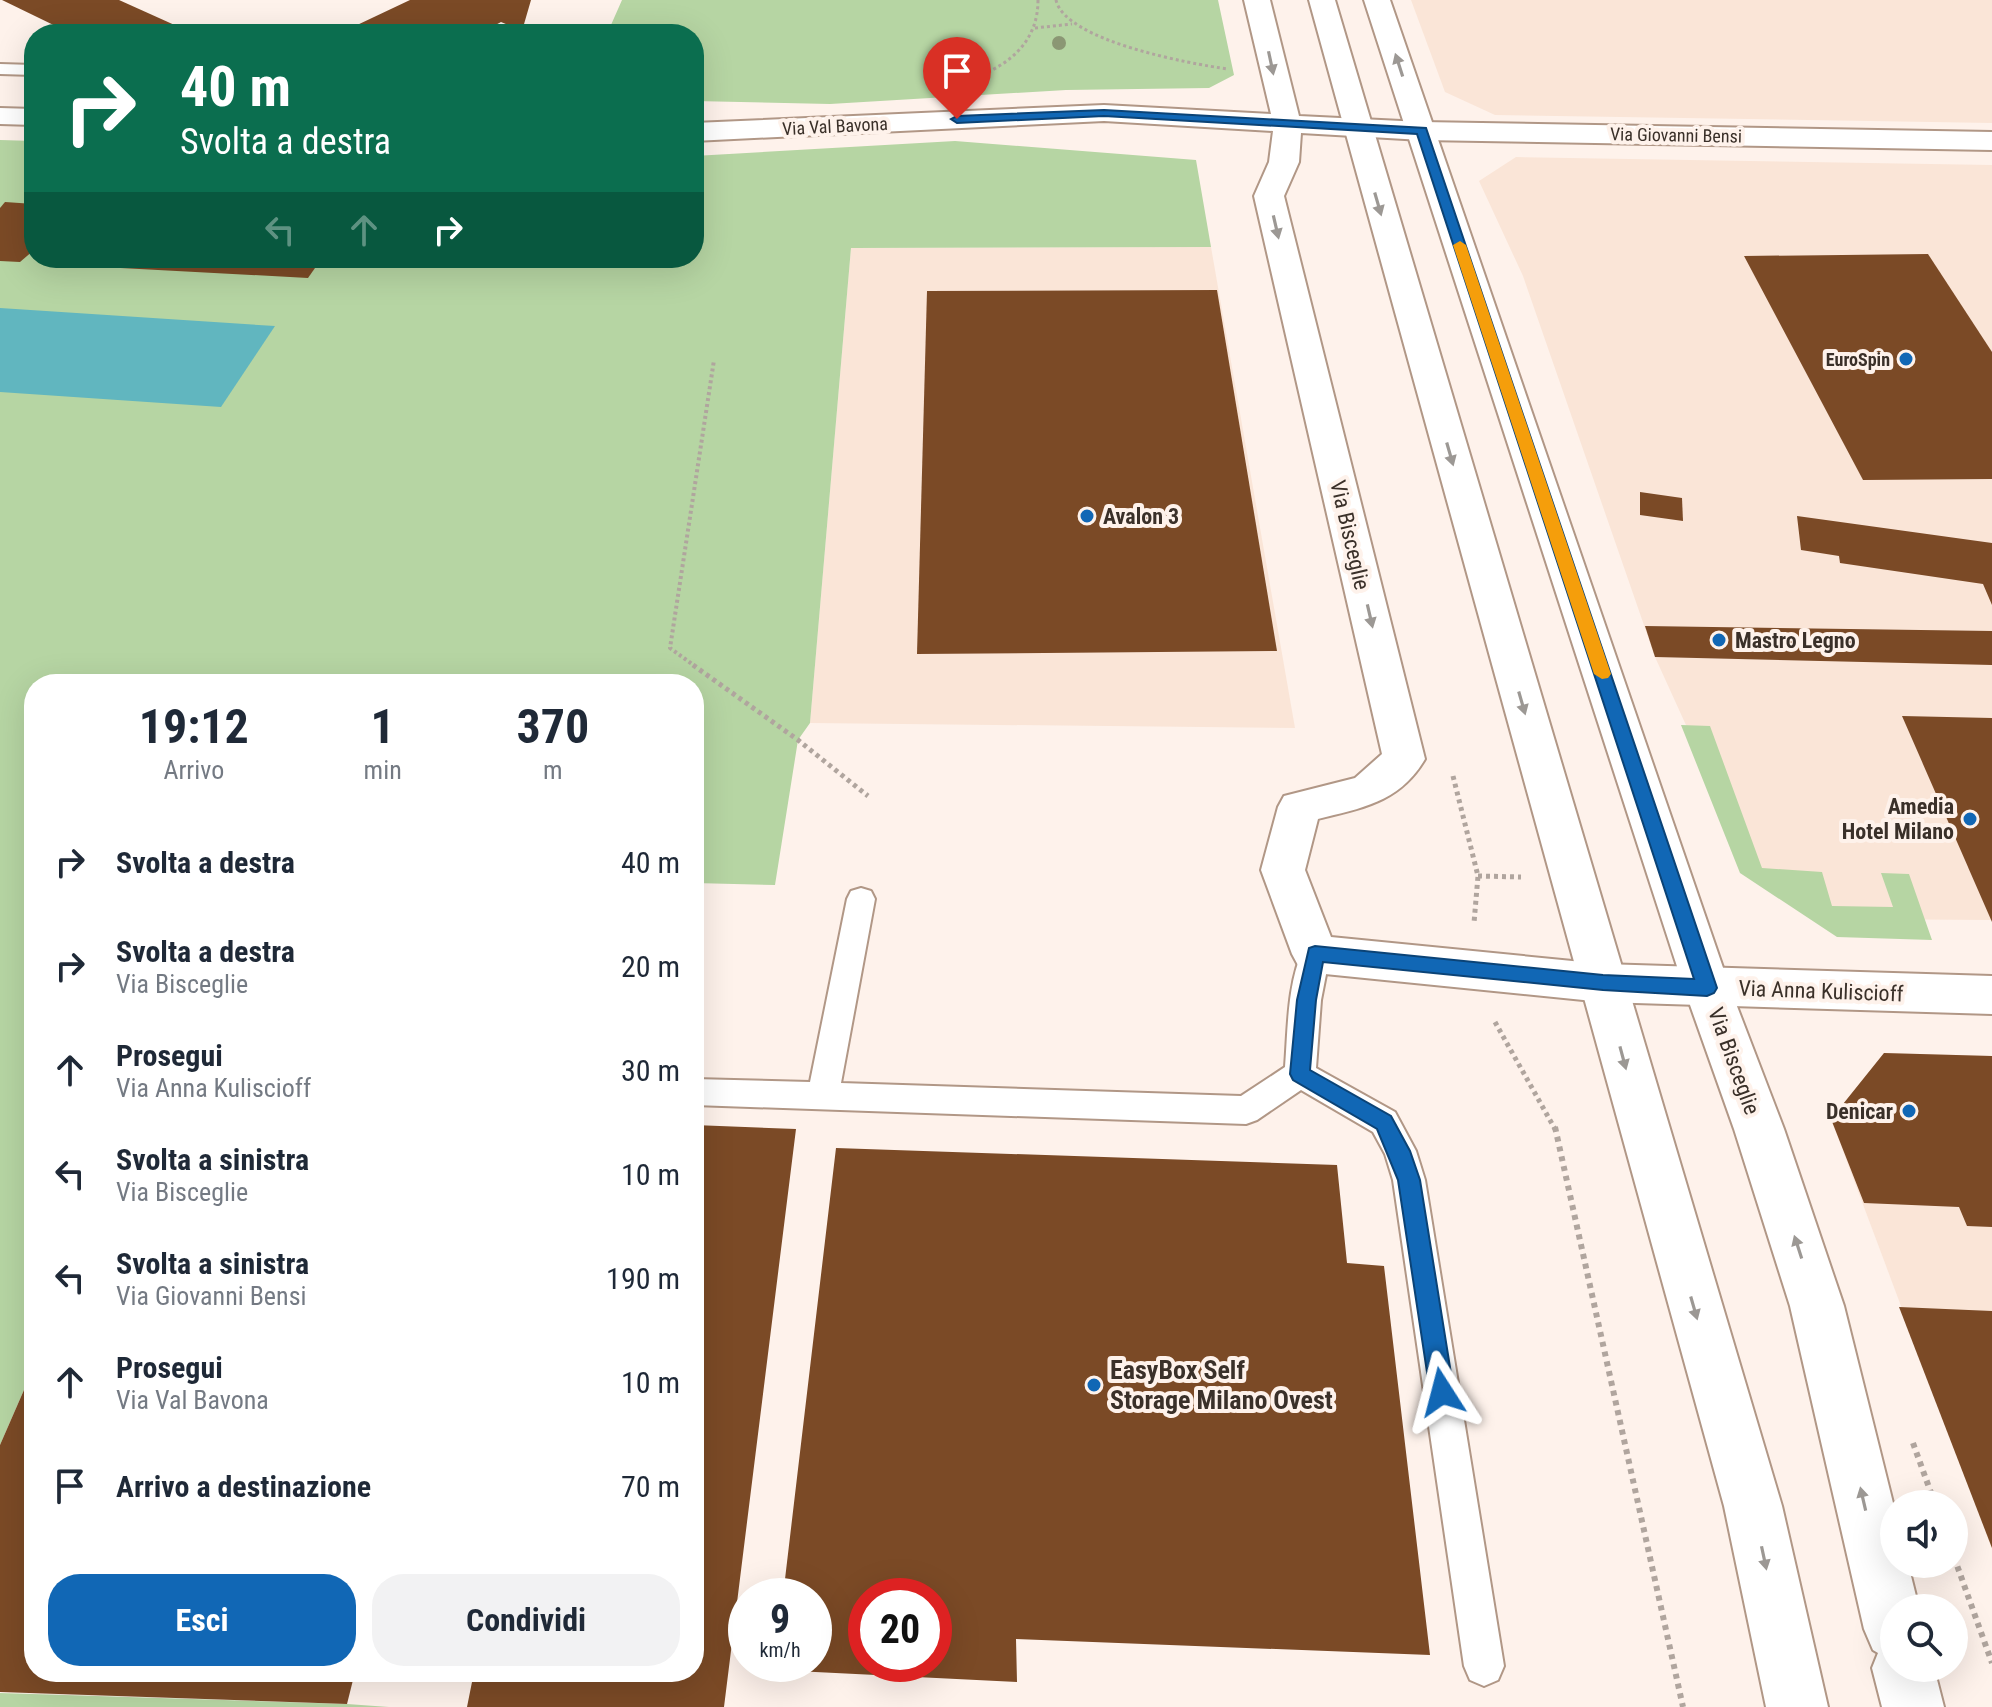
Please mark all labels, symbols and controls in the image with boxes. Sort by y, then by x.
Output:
pin [923,37,991,119]
icon: arrive [935,49,979,93]
one-way arrow [1265,51,1278,76]
one-way arrow [1392,53,1405,77]
text: 40 m [180,54,291,120]
icon: right [48,56,152,160]
street label: Via Val Bavona [782,113,888,139]
text: Svolta a destra [180,121,391,163]
street label: Via Giovanni Bensi [1610,123,1742,147]
one-way arrow [1372,192,1385,216]
icon: left [258,208,302,252]
icon: ahead [342,208,386,252]
icon: right [426,208,470,252]
one-way arrow [1271,214,1283,239]
place label: EuroSpin [1826,349,1890,370]
marker: EuroSpin [1897,350,1915,368]
one-way arrow [1444,442,1457,466]
street label: Via Bisceglie [1325,478,1375,592]
place label: Avalon 3 [1103,504,1179,529]
marker: Avalon 3 [1078,507,1096,525]
one-way arrow [1364,603,1376,628]
place label: Mastro Legno [1735,628,1856,653]
marker: Mastro Legno [1710,631,1728,649]
one-way arrow [1517,691,1529,716]
text: 19:12 [139,698,249,755]
text: 1 [371,698,395,755]
text: 370 [516,698,589,755]
text: Arrivo [163,755,224,785]
text: min [364,755,402,785]
text: m [543,755,563,785]
place label: Amedia Hotel Milano [1842,794,1954,844]
marker: Amedia Hotel Milano [1961,810,1979,828]
icon: right [48,840,92,884]
text: Svolta a destra [116,845,295,880]
text: 40 m [621,845,680,880]
text: Svolta a destra [116,934,295,969]
icon: right [48,944,92,988]
text: 20 m [621,949,680,984]
text: Via Bisceglie [116,969,248,999]
street label: Via Anna Kuliscioff [1738,976,1904,1006]
street label: Via Bisceglie [1703,1004,1765,1118]
text: Prosegui [116,1038,223,1073]
one-way arrow [1618,1045,1630,1070]
icon: ahead [48,1048,92,1092]
text: 30 m [621,1053,680,1088]
text: Via Anna Kuliscioff [116,1073,311,1103]
place label: Denicar [1826,1099,1893,1124]
marker: Denicar [1900,1102,1918,1120]
text: Svolta a sinistra [116,1142,309,1177]
icon: left [48,1152,92,1196]
text: 10 m [621,1157,680,1192]
text: Via Bisceglie [116,1177,248,1207]
one-way arrow [1791,1235,1803,1259]
text: Svolta a sinistra [116,1246,309,1281]
icon: left [48,1256,92,1300]
text: 190 m [606,1261,680,1296]
text: Via Giovanni Bensi [116,1281,306,1311]
one-way arrow [1688,1296,1701,1320]
text: Prosegui [116,1350,223,1385]
position arrow [1400,1350,1484,1434]
place label: EasyBox Self Storage Milano Ovest [1110,1355,1333,1415]
icon: ahead [48,1360,92,1404]
text: 10 m [621,1365,680,1400]
marker: EasyBox Self Storage Milano Ovest [1085,1376,1103,1394]
text: Via Val Bavona [116,1385,269,1415]
icon: arrive [48,1464,92,1508]
text: Arrivo a destinazione [116,1469,371,1504]
text: 70 m [621,1469,680,1504]
one-way arrow [1856,1486,1869,1511]
map controls [1880,1490,1968,1682]
button: sound [1880,1490,1968,1578]
one-way arrow [1758,1546,1771,1571]
button: Esci [48,1574,356,1666]
button: Condividi [372,1574,680,1666]
speed limit sign: 20 [848,1578,952,1682]
button: search [1880,1594,1968,1682]
text: 9 [770,1596,790,1643]
text: km/h [759,1638,801,1662]

